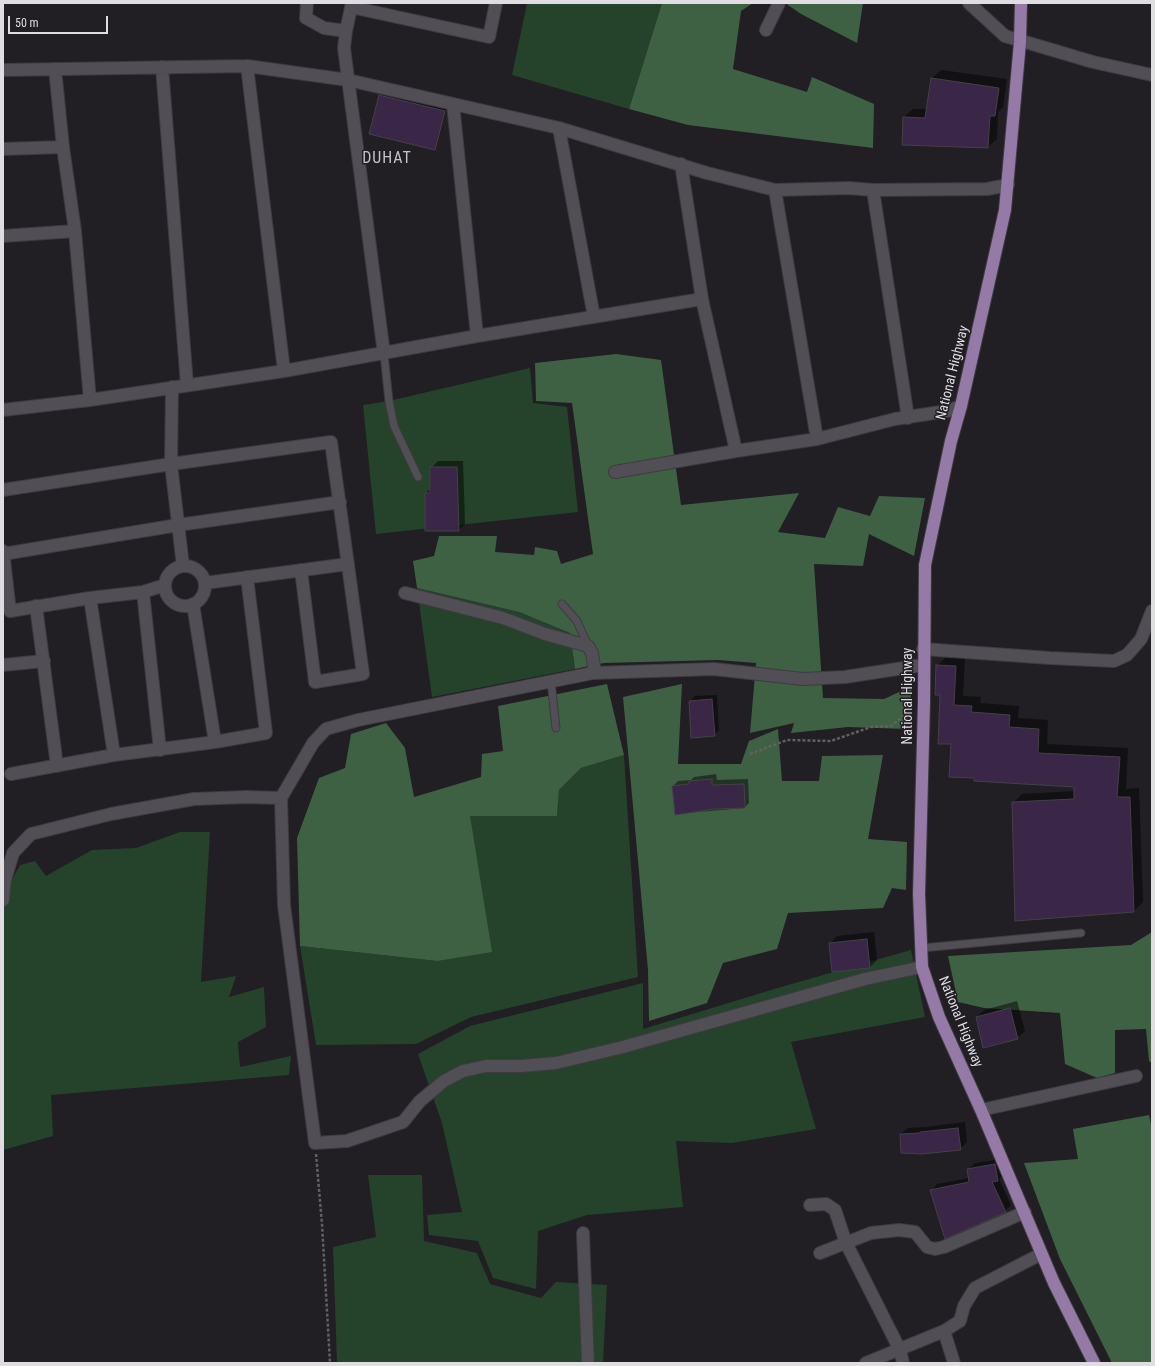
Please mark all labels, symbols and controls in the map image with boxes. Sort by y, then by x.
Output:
scale bar [10,8,110,34]
text: 50 m [15,16,39,30]
district label: DUHAT [362,149,412,169]
street label: National Highway [933,324,973,422]
street label: National Highway [900,648,916,744]
street label: National Highway [934,974,986,1070]

